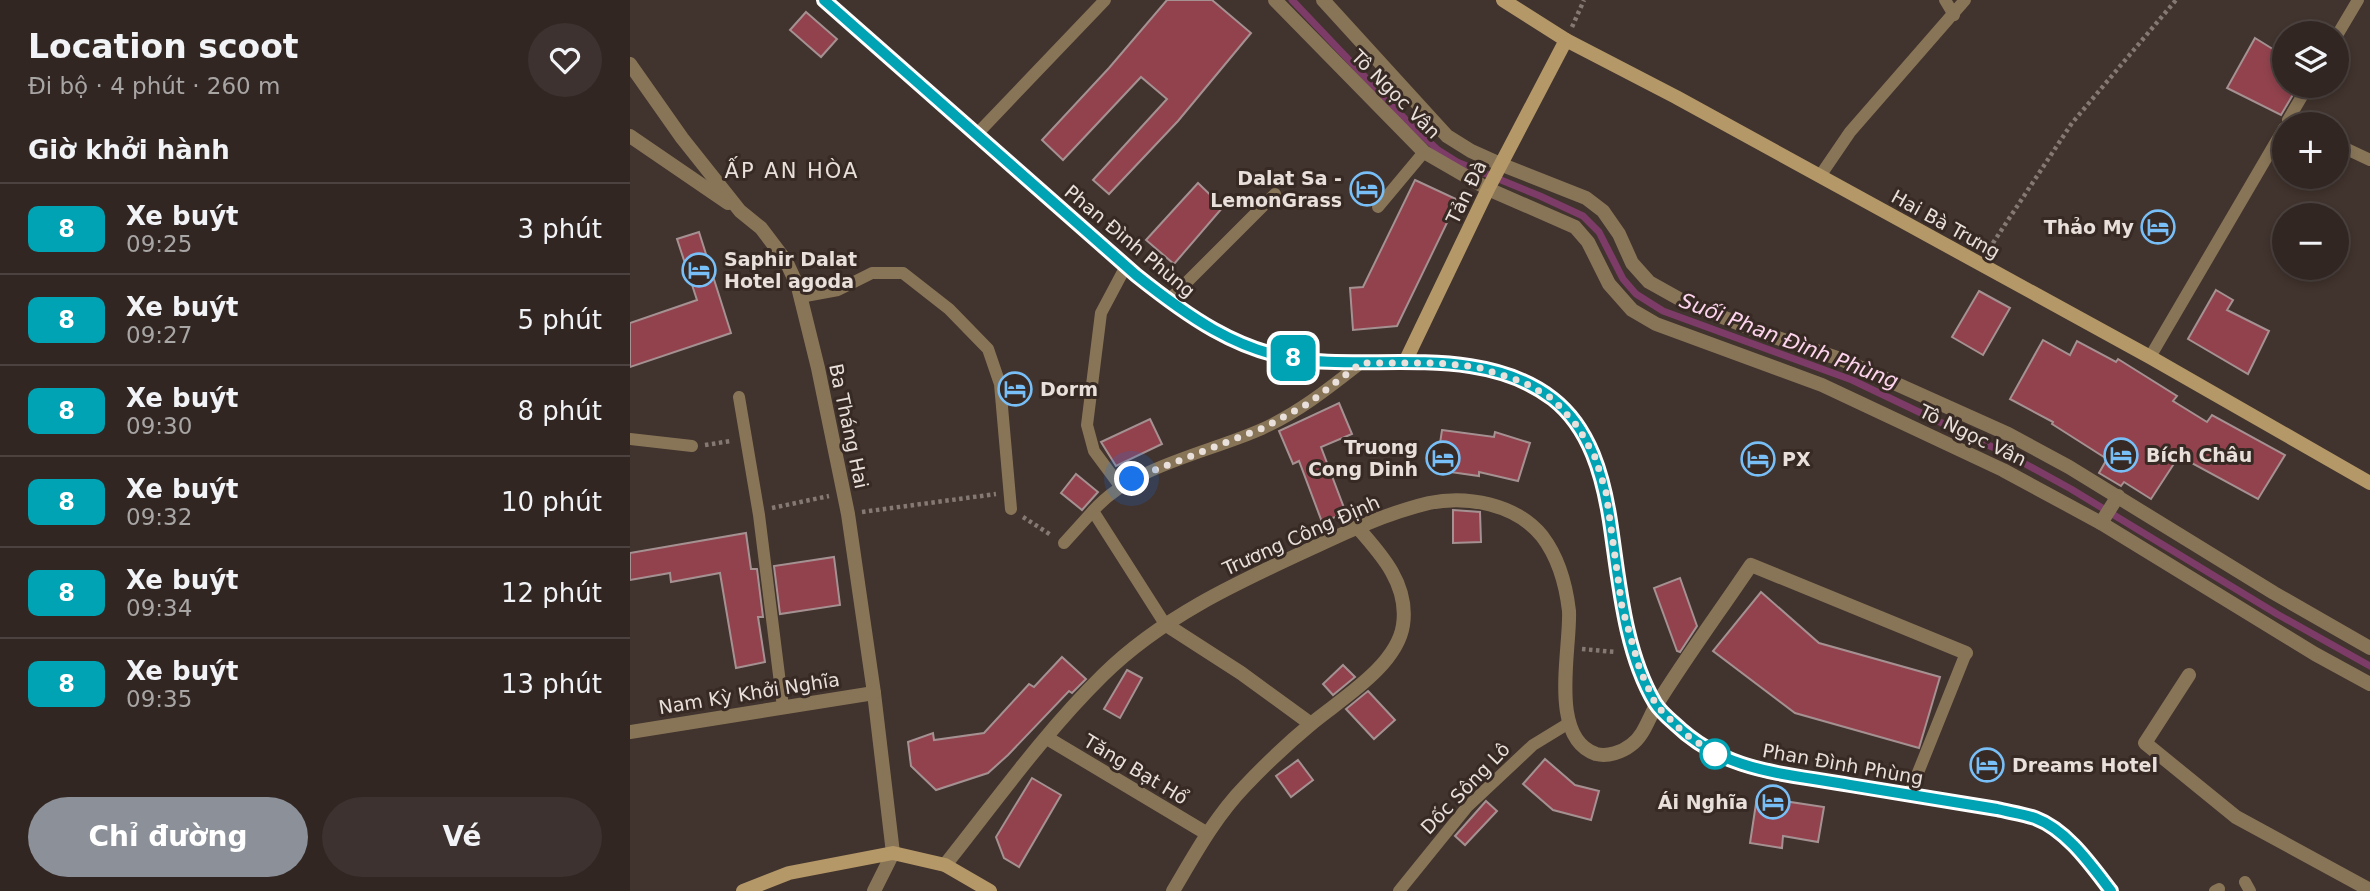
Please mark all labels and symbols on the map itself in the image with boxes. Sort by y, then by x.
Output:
street label: Tô Ngọc Vân [1346,44,1445,143]
district label: ẤP AN HÒA [725,156,859,183]
street label: Tản Đà [1441,157,1491,228]
place label: Dalat Sa - LemonGrass [1210,167,1342,211]
hotel icon: Dalat Sa - LemonGrass [1348,170,1386,208]
street label: Phan Đình Phùng [1060,180,1200,302]
street label: Hai Bà Trưng [1888,185,2004,263]
hotel icon: Thảo My [2139,208,2177,246]
place label: Thảo My [2044,216,2135,238]
place label: Saphir Dalat Hotel agoda [724,248,857,292]
hotel icon: Saphir Dalat Hotel agoda [680,251,718,289]
water label: Suối Phan Đình Phùng [1676,288,1902,394]
line badge: 8 [1270,335,1316,381]
street label: Ba Tháng Hai [825,361,873,491]
hotel icon: Dorm [996,370,1034,408]
place label: Dorm [1040,378,1098,400]
street label: Tô Ngọc Vân [1915,399,2030,470]
place label: Truong Cong Dinh [1308,436,1418,480]
hotel icon: Bích Châu [2102,436,2140,474]
hotel icon: Truong Cong Dinh [1424,439,1462,477]
hotel icon: PX [1739,440,1777,478]
place label: Bích Châu [2146,444,2252,466]
place label: PX [1782,448,1811,470]
your location [1114,461,1149,496]
street label: Trương Công Định [1218,490,1383,580]
street label: Nam Kỳ Khởi Nghĩa [657,668,841,718]
street label: Tăng Bạt Hổ [1079,729,1192,809]
street label: Dốc Sông Lô [1416,738,1514,838]
unlabelled marker [1700,739,1730,769]
street label: Phan Đình Phùng [1761,739,1925,789]
hotel icon: Dreams Hotel [1968,746,2006,784]
place label: Dreams Hotel [2012,754,2158,776]
hotel icon: Ái Nghĩa [1754,783,1792,821]
place label: Ái Nghĩa [1658,791,1748,813]

